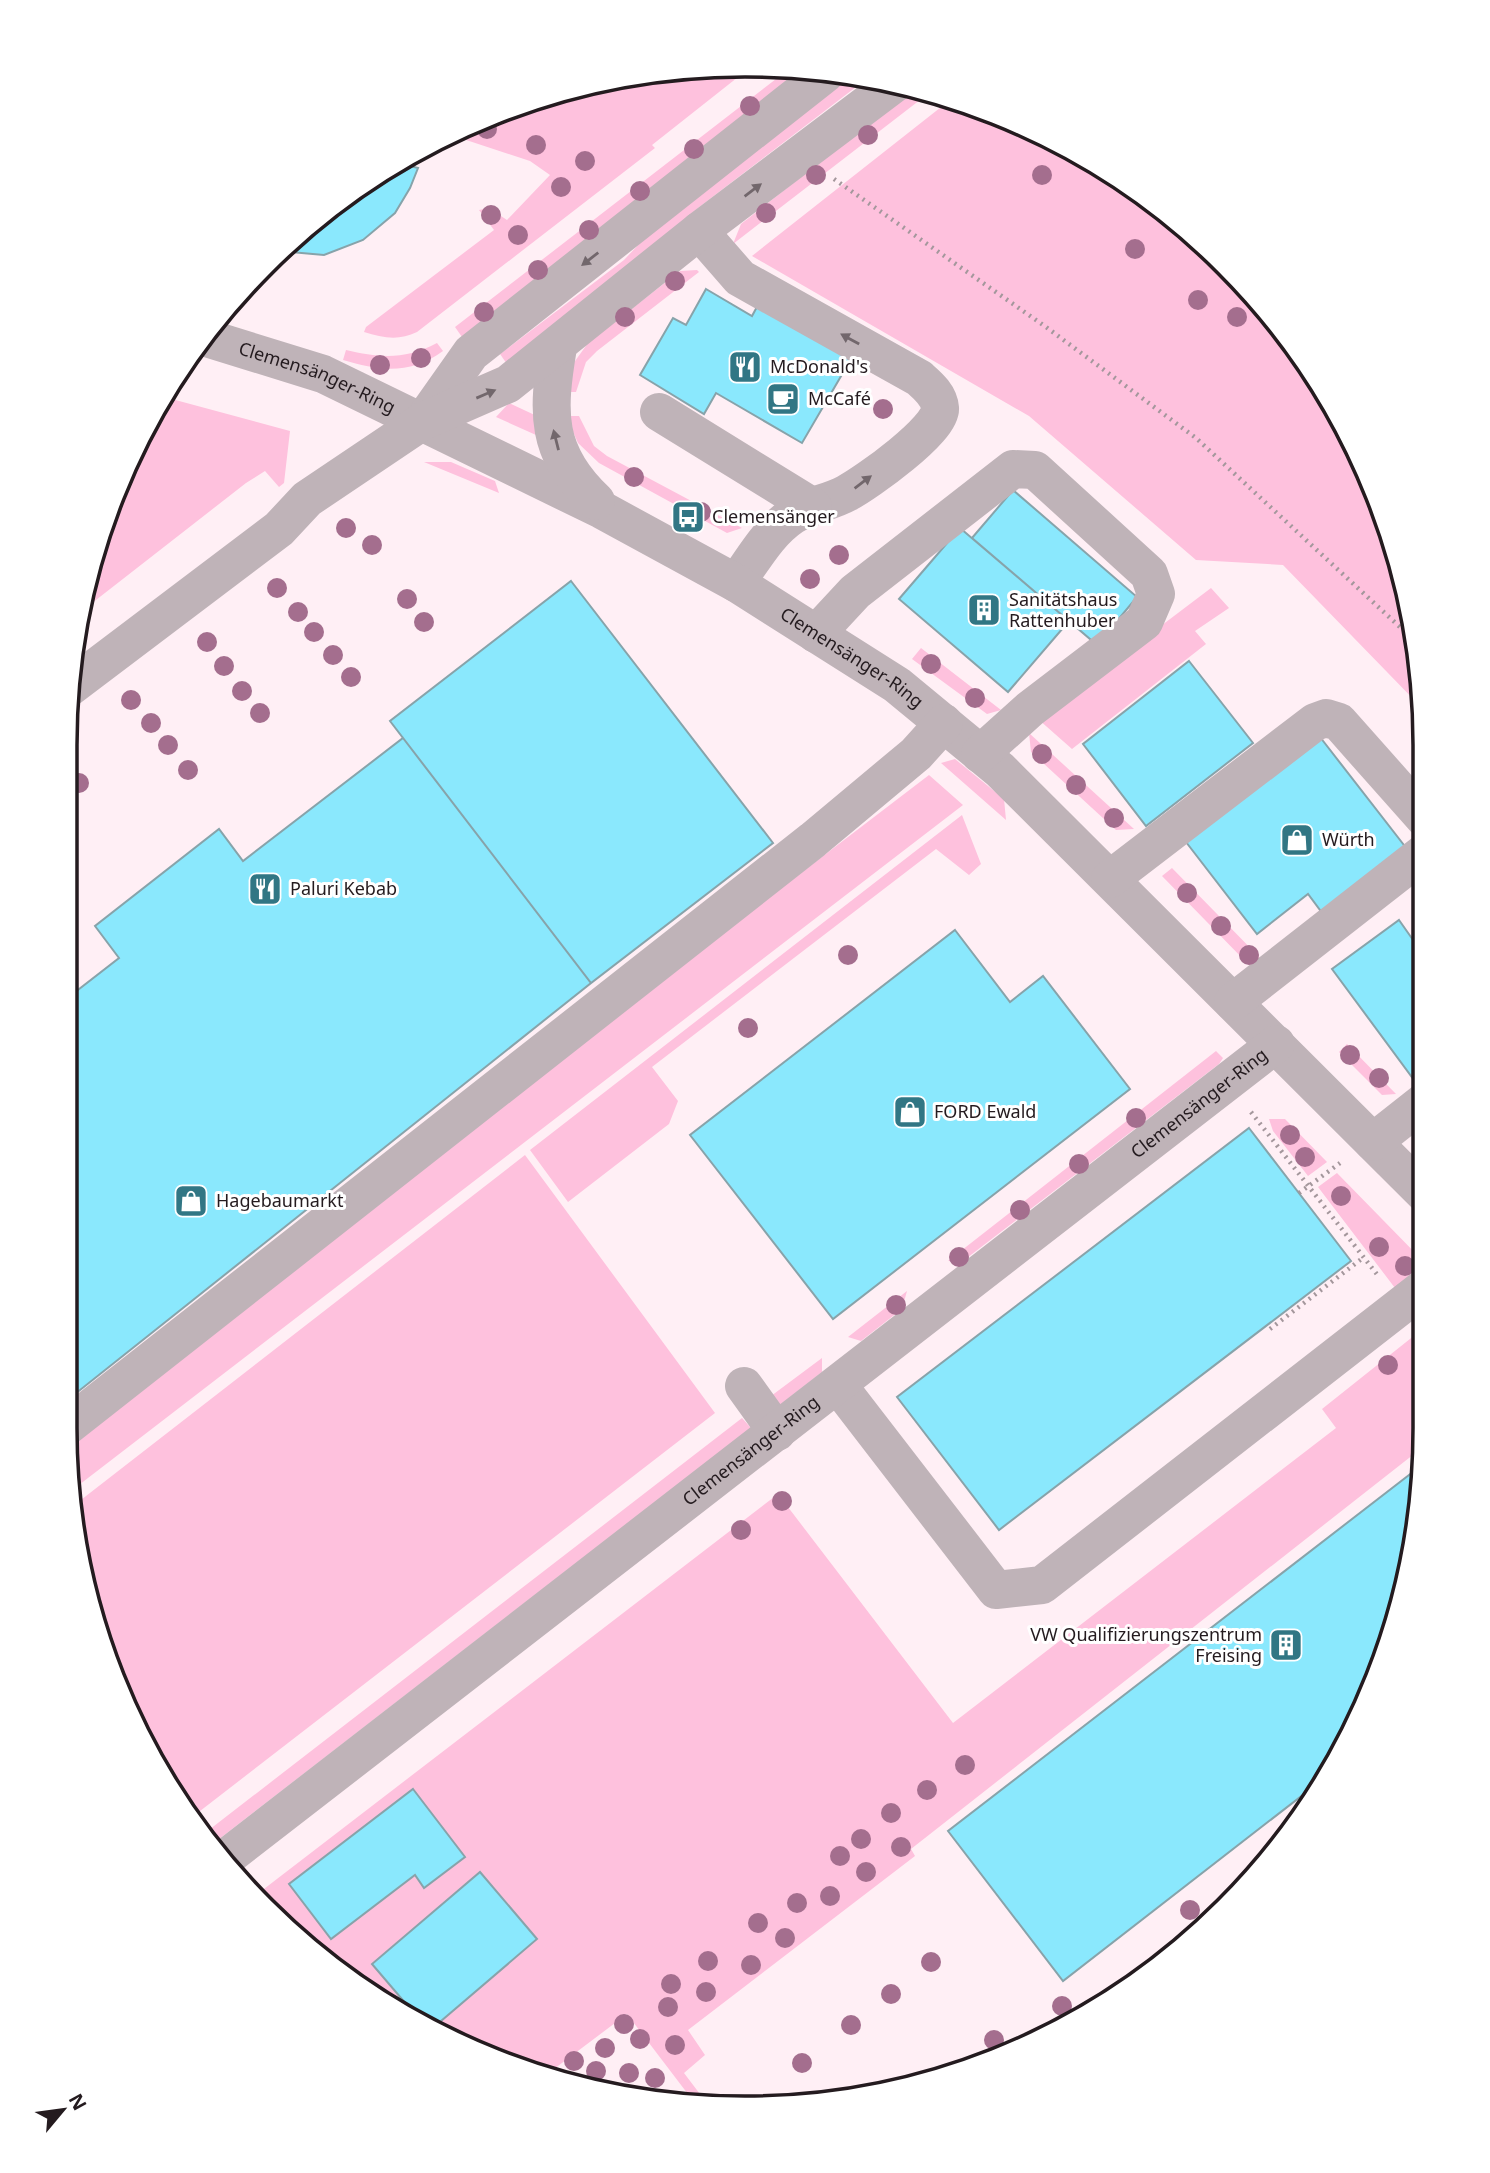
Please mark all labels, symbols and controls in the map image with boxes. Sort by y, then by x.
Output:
one-way arrow [744,182,762,197]
one-way arrow [581,251,599,266]
one-way arrow [840,333,859,345]
street label: Clemensänger-Ring [236,336,400,419]
restaurant icon: McDonald's [726,348,764,386]
place label: McDonald's [770,354,868,378]
cafe icon: McCafé [764,380,802,418]
place label: McCafé [808,386,871,410]
one-way arrow [475,388,496,399]
one-way arrow [550,429,561,451]
one-way arrow [854,475,872,489]
bus stop icon: Clemensänger [669,498,707,536]
place label: Clemensänger [712,504,835,528]
place label: Sanitätshaus Rattenhuber [1009,587,1117,632]
building icon: Sanitätshaus Rattenhuber [965,591,1003,629]
street label: Clemensänger-Ring [776,601,929,713]
shop icon: Würth [1278,821,1316,859]
place label: Würth [1322,827,1375,851]
restaurant icon: Paluri Kebab [246,870,284,908]
place label: Paluri Kebab [290,876,397,900]
street label: Clemensänger-Ring [1125,1042,1272,1163]
shop icon: FORD Ewald [891,1093,929,1131]
place label: FORD Ewald [934,1099,1036,1123]
shop icon: Hagebaumarkt [172,1182,210,1220]
place label: Hagebaumarkt [216,1188,344,1212]
street label: Clemensänger-Ring [677,1390,824,1511]
place label: VW Qualifizierungszentrum Freising [1030,1622,1262,1667]
building icon: VW Qualifizierungszentrum Freising [1267,1626,1305,1664]
north arrow [28,2075,98,2145]
text: N [63,2089,93,2115]

